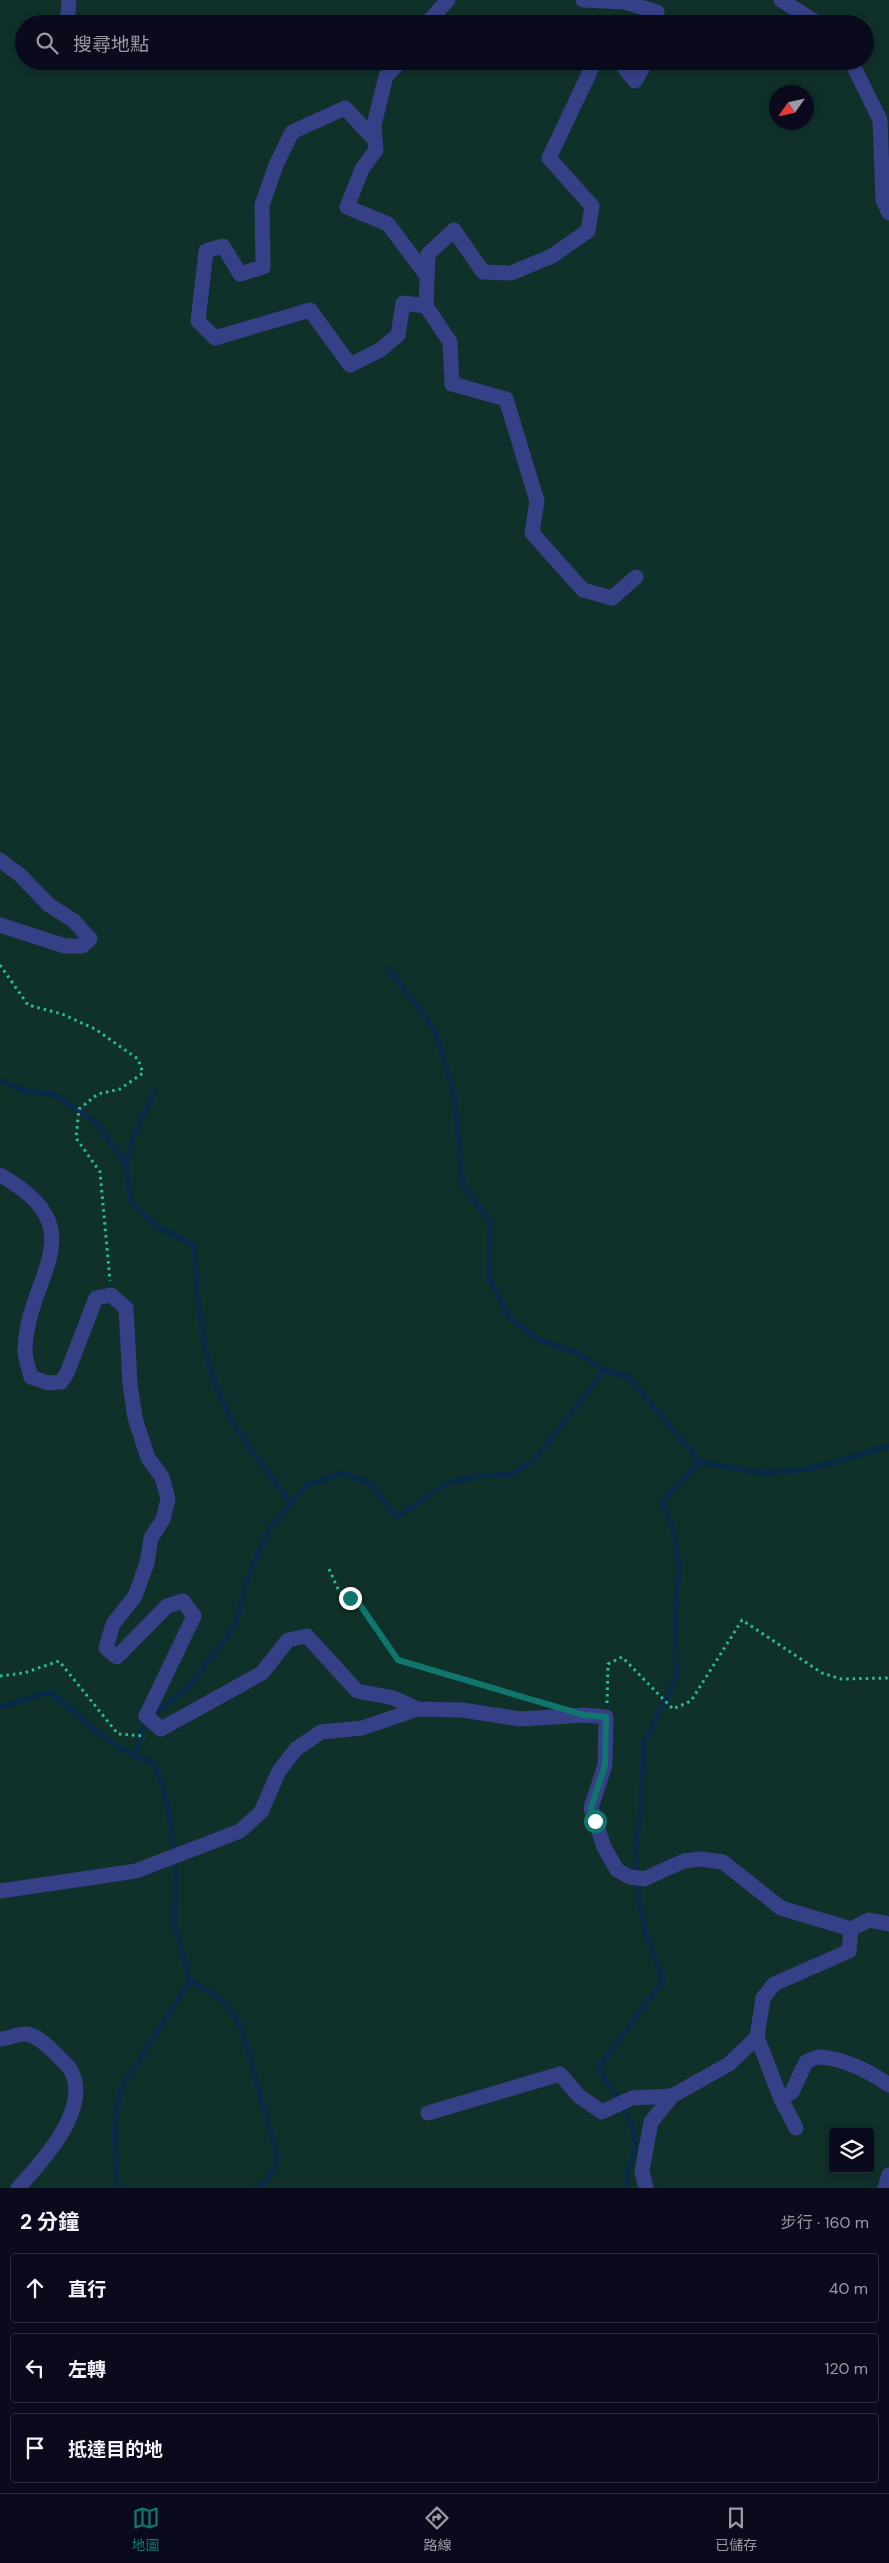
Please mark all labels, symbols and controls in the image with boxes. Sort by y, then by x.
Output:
search box [15,15,874,70]
icon: search [33,29,61,57]
text: 搜尋地點 [73,32,149,57]
north arrow [769,85,814,130]
route end [339,1587,362,1610]
route start [584,1810,607,1833]
map controls [829,2128,874,2173]
button: layers [829,2128,874,2173]
text: 2 分鐘 [20,2208,79,2236]
text: 步行 · 160 m [781,2212,869,2233]
icon: ahead [21,2274,49,2302]
text: 直行 [68,2277,106,2302]
text: 40 m [829,2278,868,2299]
icon: left [21,2354,49,2382]
text: 左轉 [68,2357,106,2382]
text: 120 m [824,2358,868,2379]
icon: arrive [21,2434,49,2462]
text: 抵達目的地 [68,2437,163,2462]
tab: 地圖 [132,2504,160,2554]
tab: 路線 [423,2504,451,2554]
tab: 已儲存 [715,2504,757,2554]

